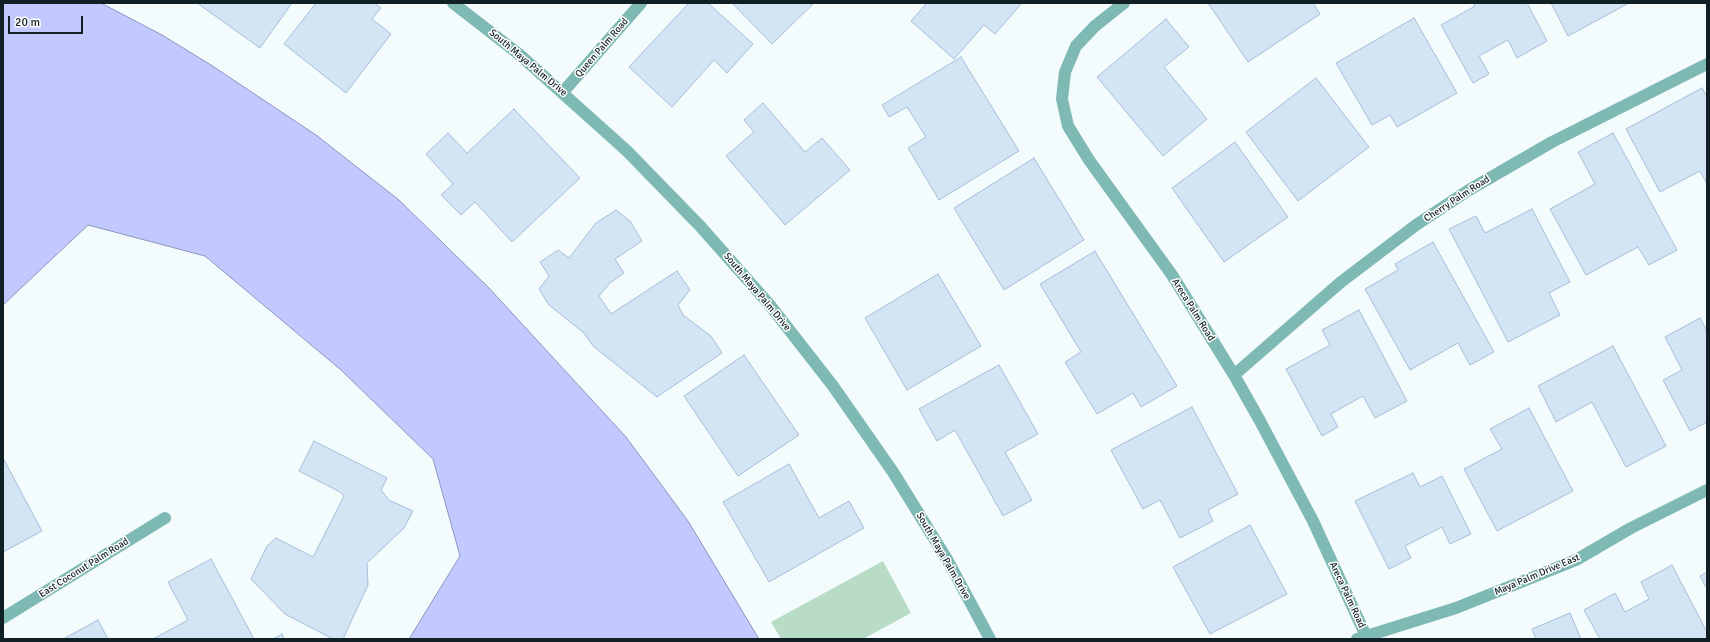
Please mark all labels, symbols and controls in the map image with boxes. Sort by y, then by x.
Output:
scale bar [10,8,85,34]
text: 20 m [15,15,40,30]
street label: Queen Palm Road [573,16,631,80]
street label: South Maya Palm Drive [487,27,569,99]
street label: Cherry Palm Road [1422,173,1492,225]
street label: South Maya Palm Drive [721,251,793,333]
street label: Areca Palm Road [1169,276,1217,344]
street label: South Maya Palm Drive [913,510,973,602]
street label: East Coconut Palm Road [37,536,131,600]
street label: Maya Palm Drive East [1493,552,1581,598]
street label: Areca Palm Road [1326,560,1368,630]

